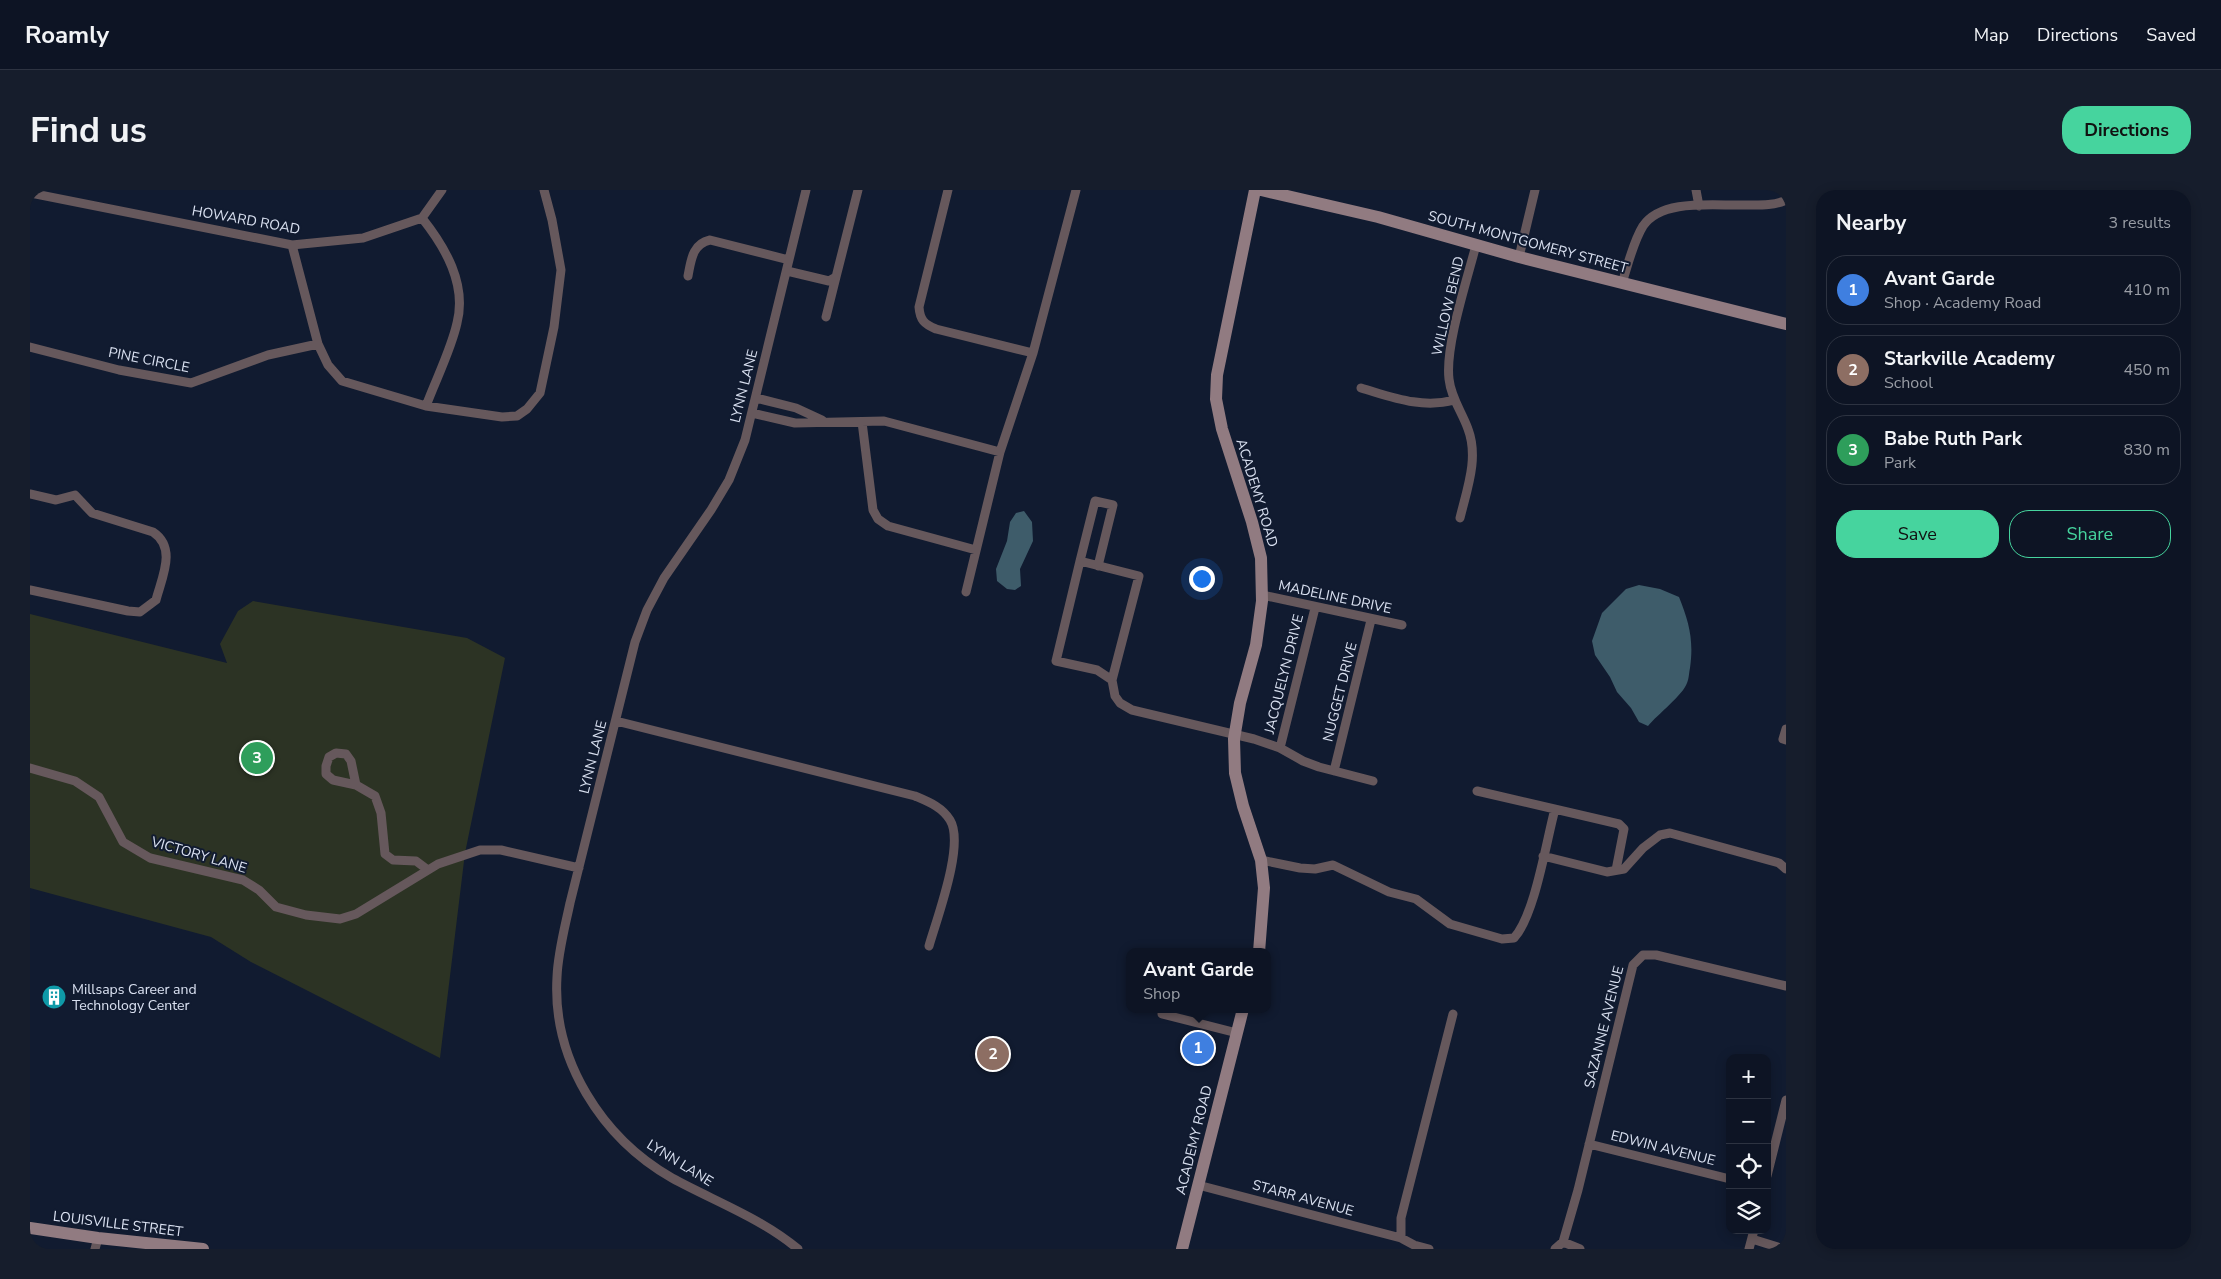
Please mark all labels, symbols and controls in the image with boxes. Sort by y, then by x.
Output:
text: Roamly [25,19,109,51]
text: Map [1974,23,2009,47]
text: Directions [2037,23,2118,47]
text: Saved [2146,23,2196,47]
button: Directions [2062,106,2191,154]
text: Find us [30,107,147,154]
street label: HOWARD ROAD [190,201,302,239]
street label: SOUTH MONTGOMERY STREET [1426,206,1631,278]
text: Nearby [1836,209,1906,237]
text: 3 results [2109,212,2171,234]
street label: WILLOW BEND [1427,254,1469,358]
text: Avant Garde [1884,266,1995,292]
text: 1 [1848,279,1858,301]
text: 410 m [2123,279,2170,301]
text: Shop · Academy Road [1884,292,2041,314]
street label: PINE CIRCLE [107,343,191,377]
text: Starkville Academy [1884,346,2055,372]
street label: LYNN LANE [726,347,762,425]
text: 2 [1848,359,1858,381]
text: 450 m [2123,359,2170,381]
text: School [1884,372,1933,394]
text: Babe Ruth Park [1884,426,2022,452]
street label: ACADEMY ROAD [1231,437,1283,549]
text: 3 [1848,439,1858,461]
text: 830 m [2123,439,2170,461]
text: Park [1884,452,1916,474]
button: Save [1836,510,1999,558]
button: Share [2009,510,2171,558]
your location [1189,566,1215,592]
street label: MADELINE DRIVE [1277,576,1393,618]
street label: JACQUELYN DRIVE [1260,612,1308,737]
street label: NUGGET DRIVE [1318,640,1362,744]
street label: LYNN LANE [575,718,611,796]
pin: 3 [241,739,273,777]
street label: VICTORY LANE [148,832,249,878]
popup [1126,948,1271,1013]
text: Avant Garde [1143,957,1254,983]
street label: SAZANNE AVENUE [1580,964,1628,1090]
place label: Millsaps Career and Technology Center [72,980,197,1015]
text: Shop [1143,983,1180,1005]
building icon: Millsaps Career and Technology Center [41,984,67,1010]
pin: 1 [1182,1029,1214,1067]
pin: 2 [977,1035,1009,1073]
map controls [1726,1054,1771,1234]
button: + [1726,1054,1771,1099]
street label: ACADEMY ROAD [1171,1083,1217,1197]
button: − [1726,1099,1771,1144]
street label: EDWIN AVENUE [1609,1126,1717,1170]
street label: LYNN LANE [643,1135,717,1191]
button: locate [1726,1144,1771,1189]
street label: STARR AVENUE [1250,1175,1356,1221]
button: layers [1726,1189,1771,1234]
street label: LOUISVILLE STREET [52,1207,185,1241]

